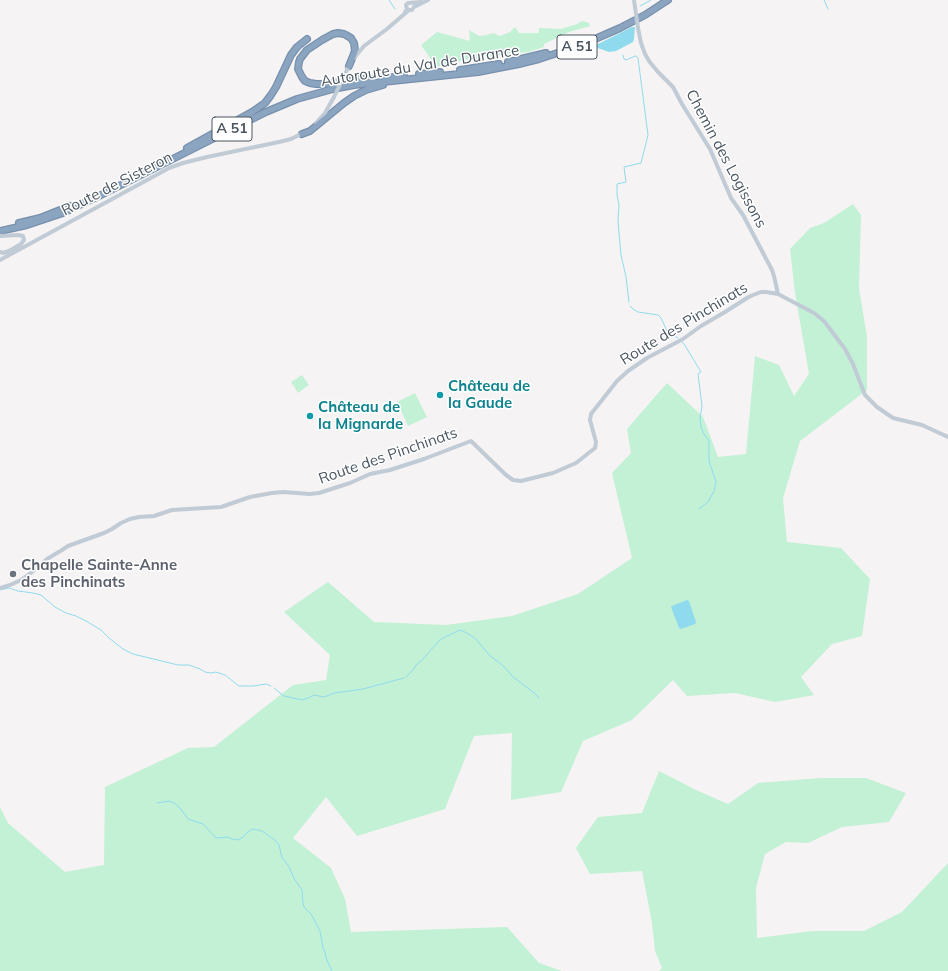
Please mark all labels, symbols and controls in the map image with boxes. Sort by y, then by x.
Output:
road number: A 51 [557,35,597,59]
street label: Autoroute du Val de Durance [320,41,520,91]
street label: Chemin des Logissons [682,87,770,231]
road number: A 51 [212,117,252,141]
street label: Route de Sisteron [59,148,175,220]
street label: Route des Pinchinats [617,279,751,369]
place label: Château de la Gaude [448,377,530,412]
marker: Château de la Gaude [435,390,445,400]
place label: Château de la Mignarde [318,398,403,433]
marker: Château de la Mignarde [305,411,315,421]
street label: Route des Pinchinats [316,424,460,488]
place label: Chapelle Sainte-Anne des Pinchinats [21,556,177,591]
marker: Chapelle Sainte-Anne des Pinchinats [8,569,18,579]

